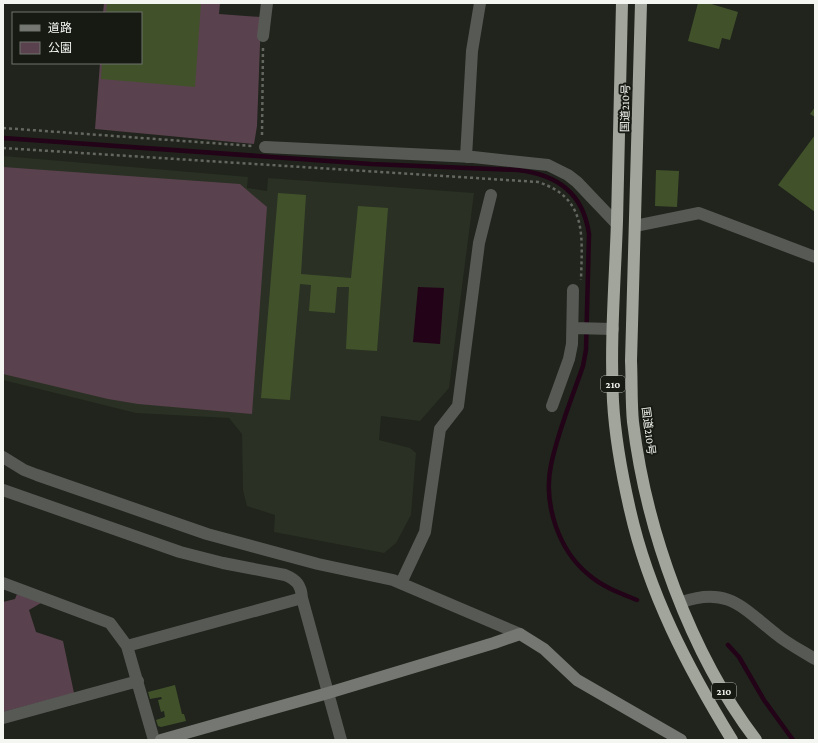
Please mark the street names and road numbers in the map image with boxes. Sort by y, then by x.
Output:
street label: 国道210号 [619,84,631,132]
road number: 210 [601,376,625,392]
street label: 国道210号 [640,406,658,456]
road number: 210 [712,683,736,699]

